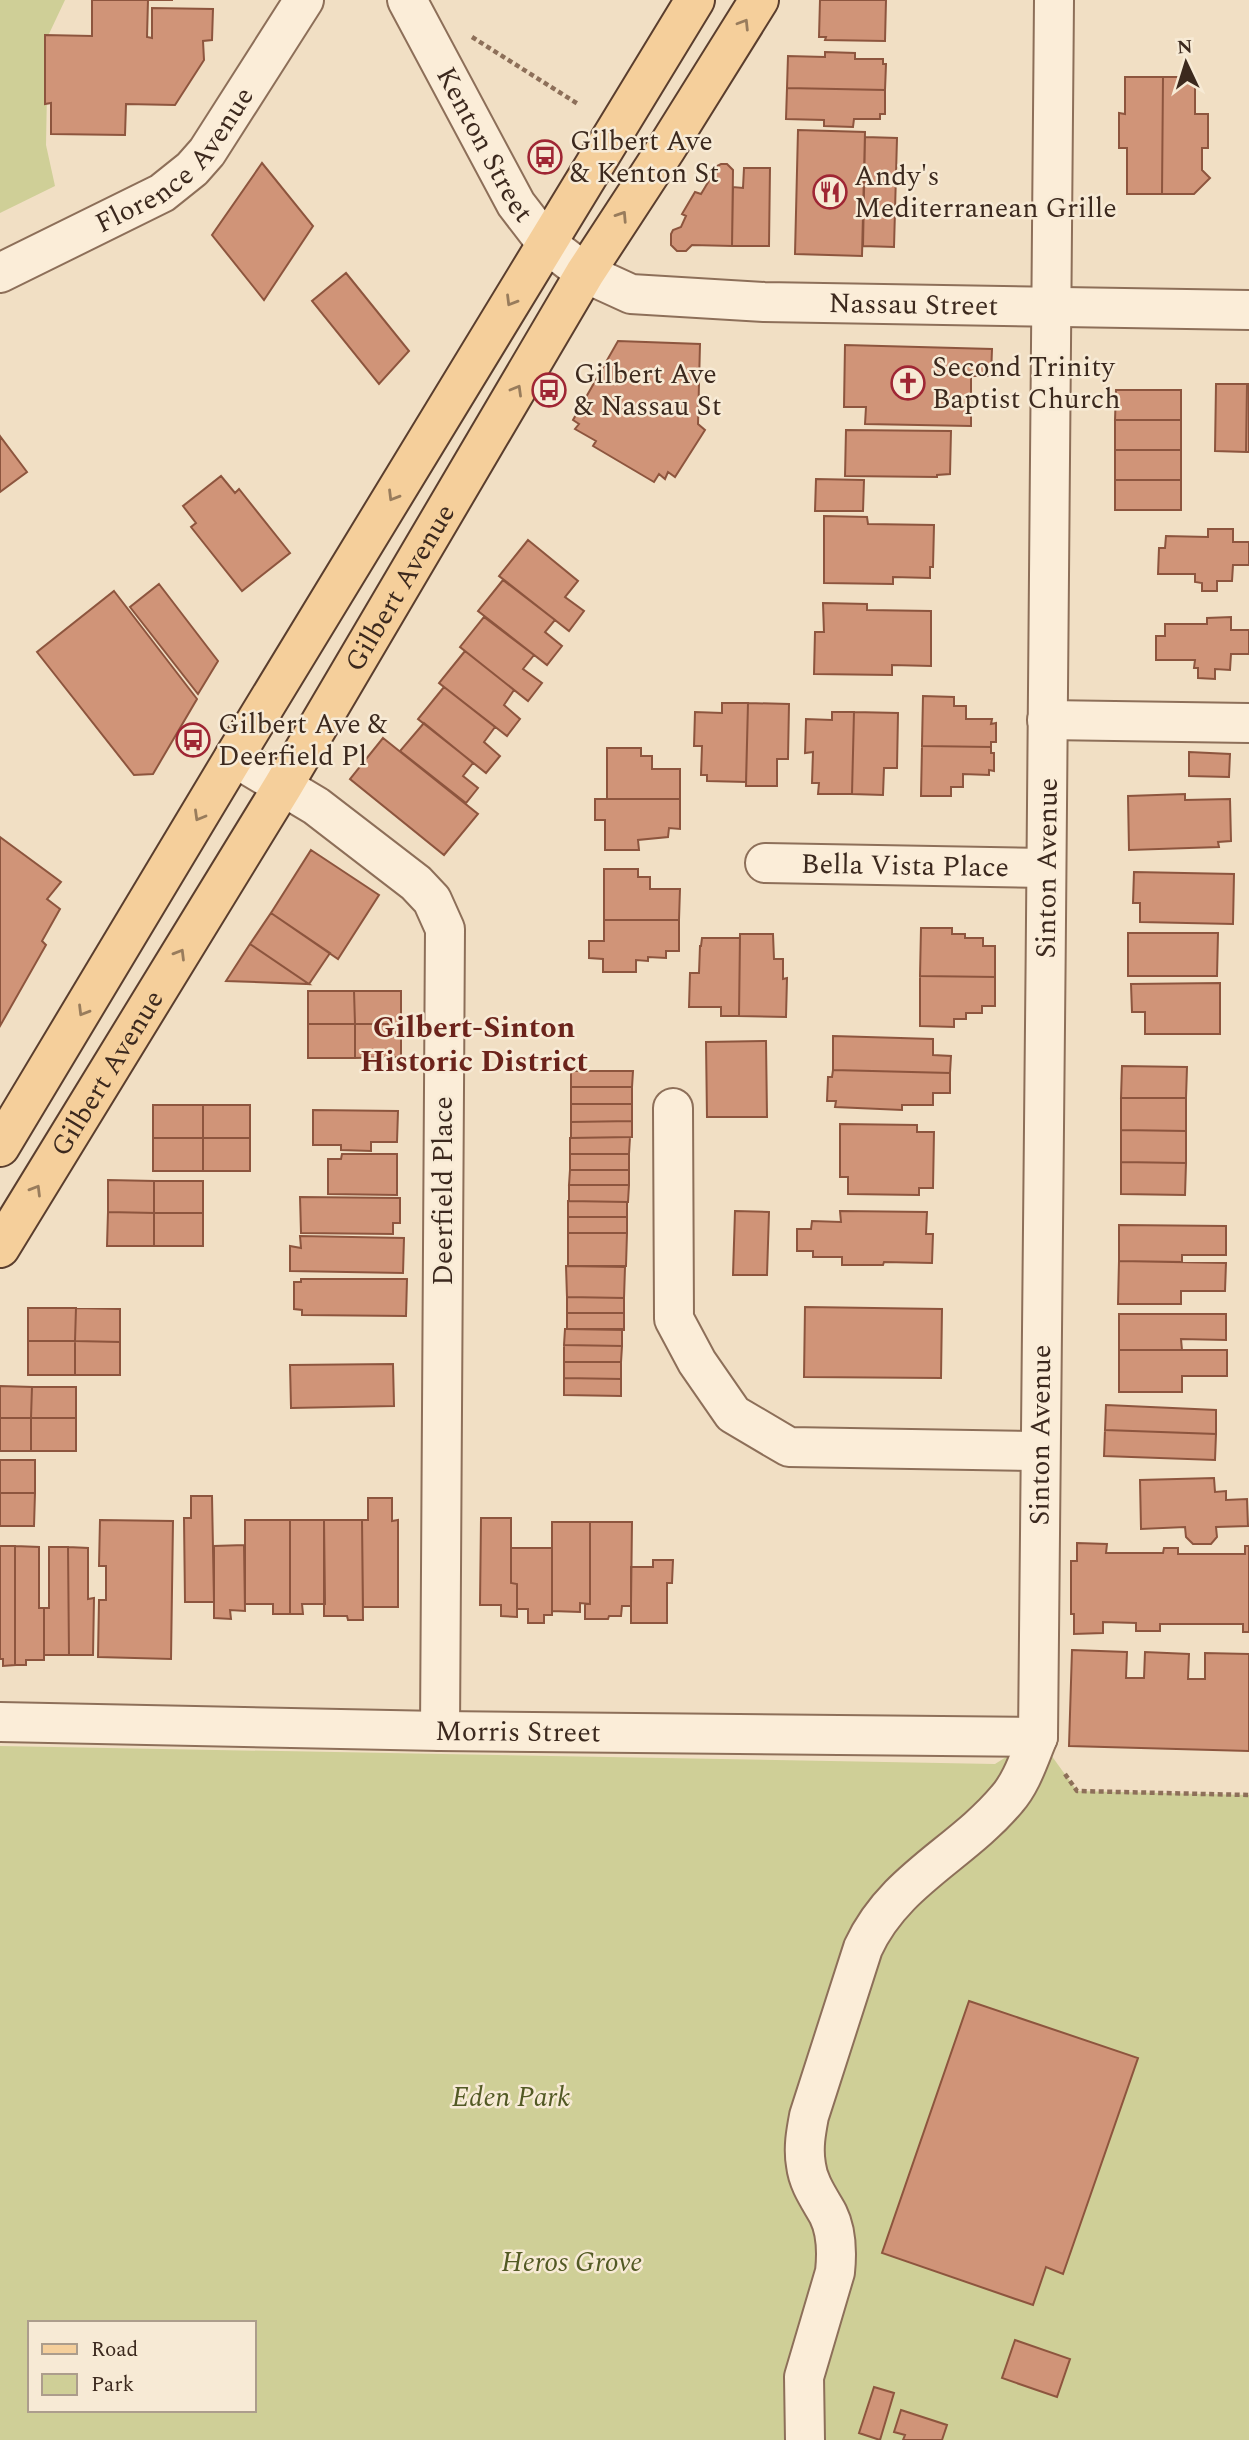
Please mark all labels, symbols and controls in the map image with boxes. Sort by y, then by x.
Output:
one-way arrow [736,18,749,31]
north arrow [1151,28,1221,98]
text: N [1176,33,1194,63]
street label: Kenton Street [425,59,544,232]
street label: Florence Avenue [88,78,265,244]
place label: Gilbert Ave & Kenton St [570,120,719,195]
bus stop icon: Gilbert Ave & Kenton St [526,138,564,176]
place label: Andy's Mediterranean Grille [854,155,1117,230]
restaurant icon: Andy's Mediterranean Grille [811,173,849,211]
one-way arrow [614,210,627,223]
street label: Nassau Street [828,282,999,327]
one-way arrow [506,294,519,307]
place label: Second Trinity Baptist Church [932,346,1121,421]
place label: Gilbert Ave & Nassau St [574,353,722,428]
church icon: Second Trinity Baptist Church [889,364,927,402]
bus stop icon: Gilbert Ave & Nassau St [530,371,568,409]
one-way arrow [509,384,522,397]
one-way arrow [388,488,401,501]
street label: Gilbert Avenue [333,496,466,680]
place label: Gilbert Ave & Deerfield Pl [218,703,388,778]
bus stop icon: Gilbert Ave & Deerfield Pl [174,721,212,759]
street label: Sinton Avenue [1024,777,1069,959]
one-way arrow [194,808,207,821]
street label: Bella Vista Place [800,842,1009,889]
one-way arrow [172,949,185,962]
street label: Gilbert Avenue [40,982,175,1165]
one-way arrow [78,1003,91,1016]
district label: Gilbert-Sinton Historic District [360,1005,588,1085]
street label: Deerfield Place [422,1096,465,1286]
one-way arrow [28,1185,41,1198]
street label: Sinton Avenue [1018,1344,1063,1526]
street label: Morris Street [435,1709,601,1754]
park label: Eden Park [452,2076,570,2119]
park label: Heros Grove [501,2241,643,2284]
legend [28,2321,256,2412]
text: Road [91,2334,138,2366]
text: Park [91,2369,135,2401]

